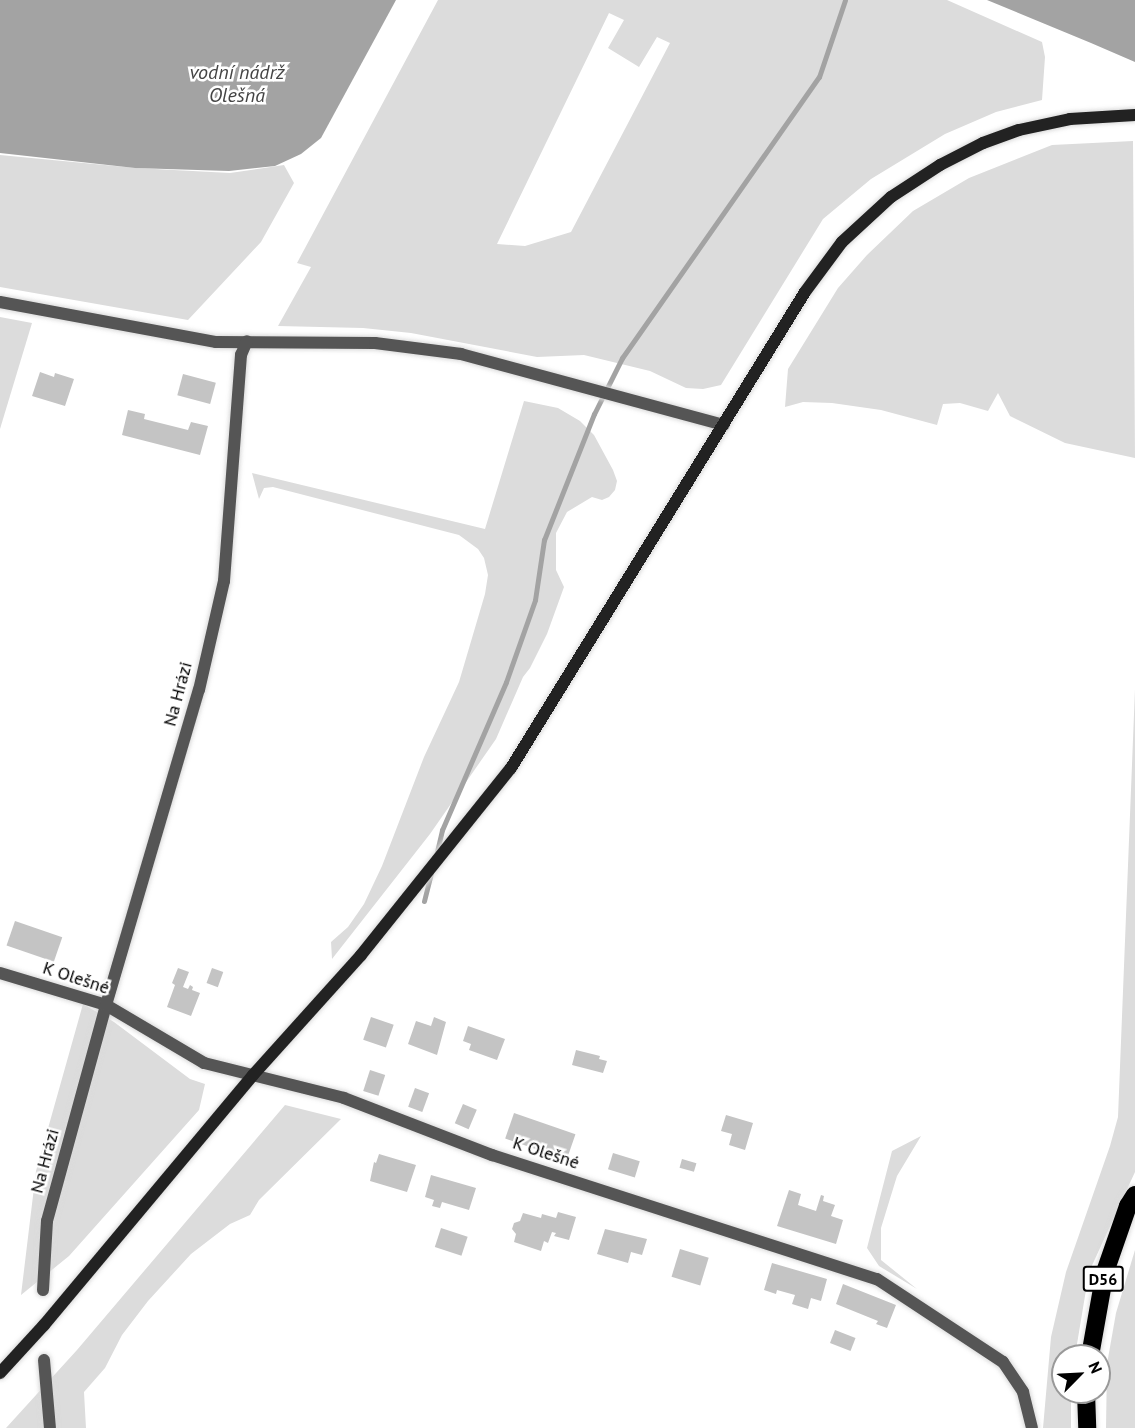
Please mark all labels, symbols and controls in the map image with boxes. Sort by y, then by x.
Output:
water label: vodní nádrž Olešná [189,61,285,108]
street label: Na Hrázi [159,659,197,729]
street label: K Olešné [40,957,112,999]
street label: Na Hrázi [26,1126,64,1196]
street label: K Olešné [510,1132,582,1174]
road number: D56 [1082,1266,1124,1292]
north arrow [1051,1344,1111,1404]
text: N [1084,1359,1107,1376]

